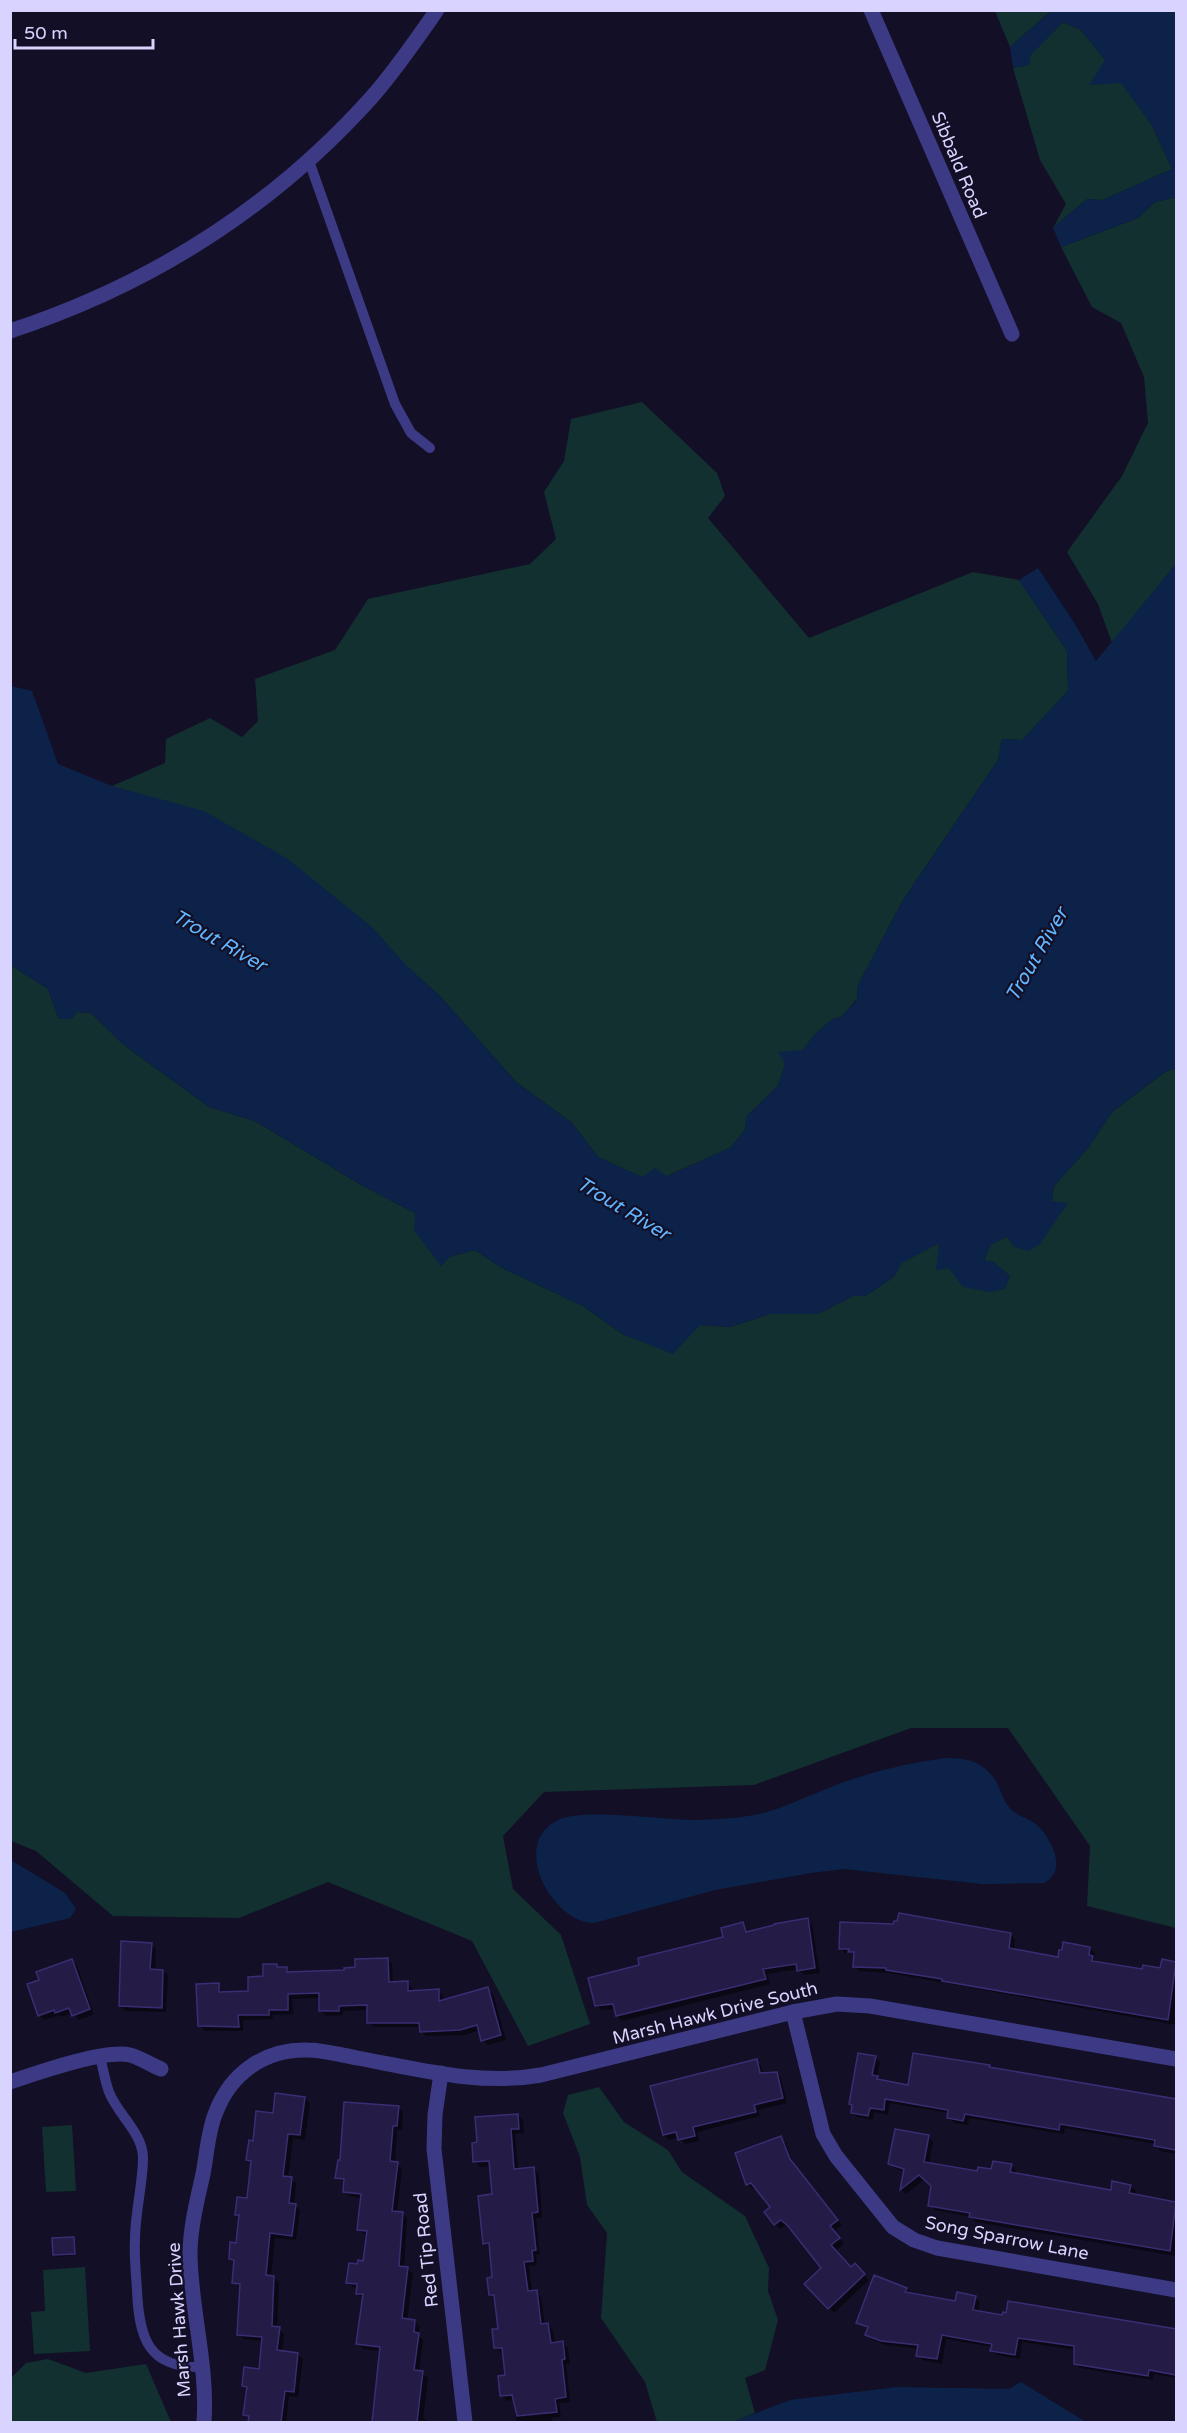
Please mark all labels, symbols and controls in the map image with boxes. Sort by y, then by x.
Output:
scale bar [15,12,153,50]
text: 50 m [24,22,68,44]
street label: Sibbald Road [927,108,991,222]
water label: Trout River [1001,902,1075,1006]
water label: Trout River [168,905,272,979]
water label: Trout River [572,1172,676,1247]
street label: Marsh Hawk Drive South [610,1977,820,2049]
street label: Red Tip Road [409,2191,443,2309]
street label: Song Sparrow Lane [923,2211,1091,2265]
street label: Marsh Hawk Drive [163,2242,195,2398]

